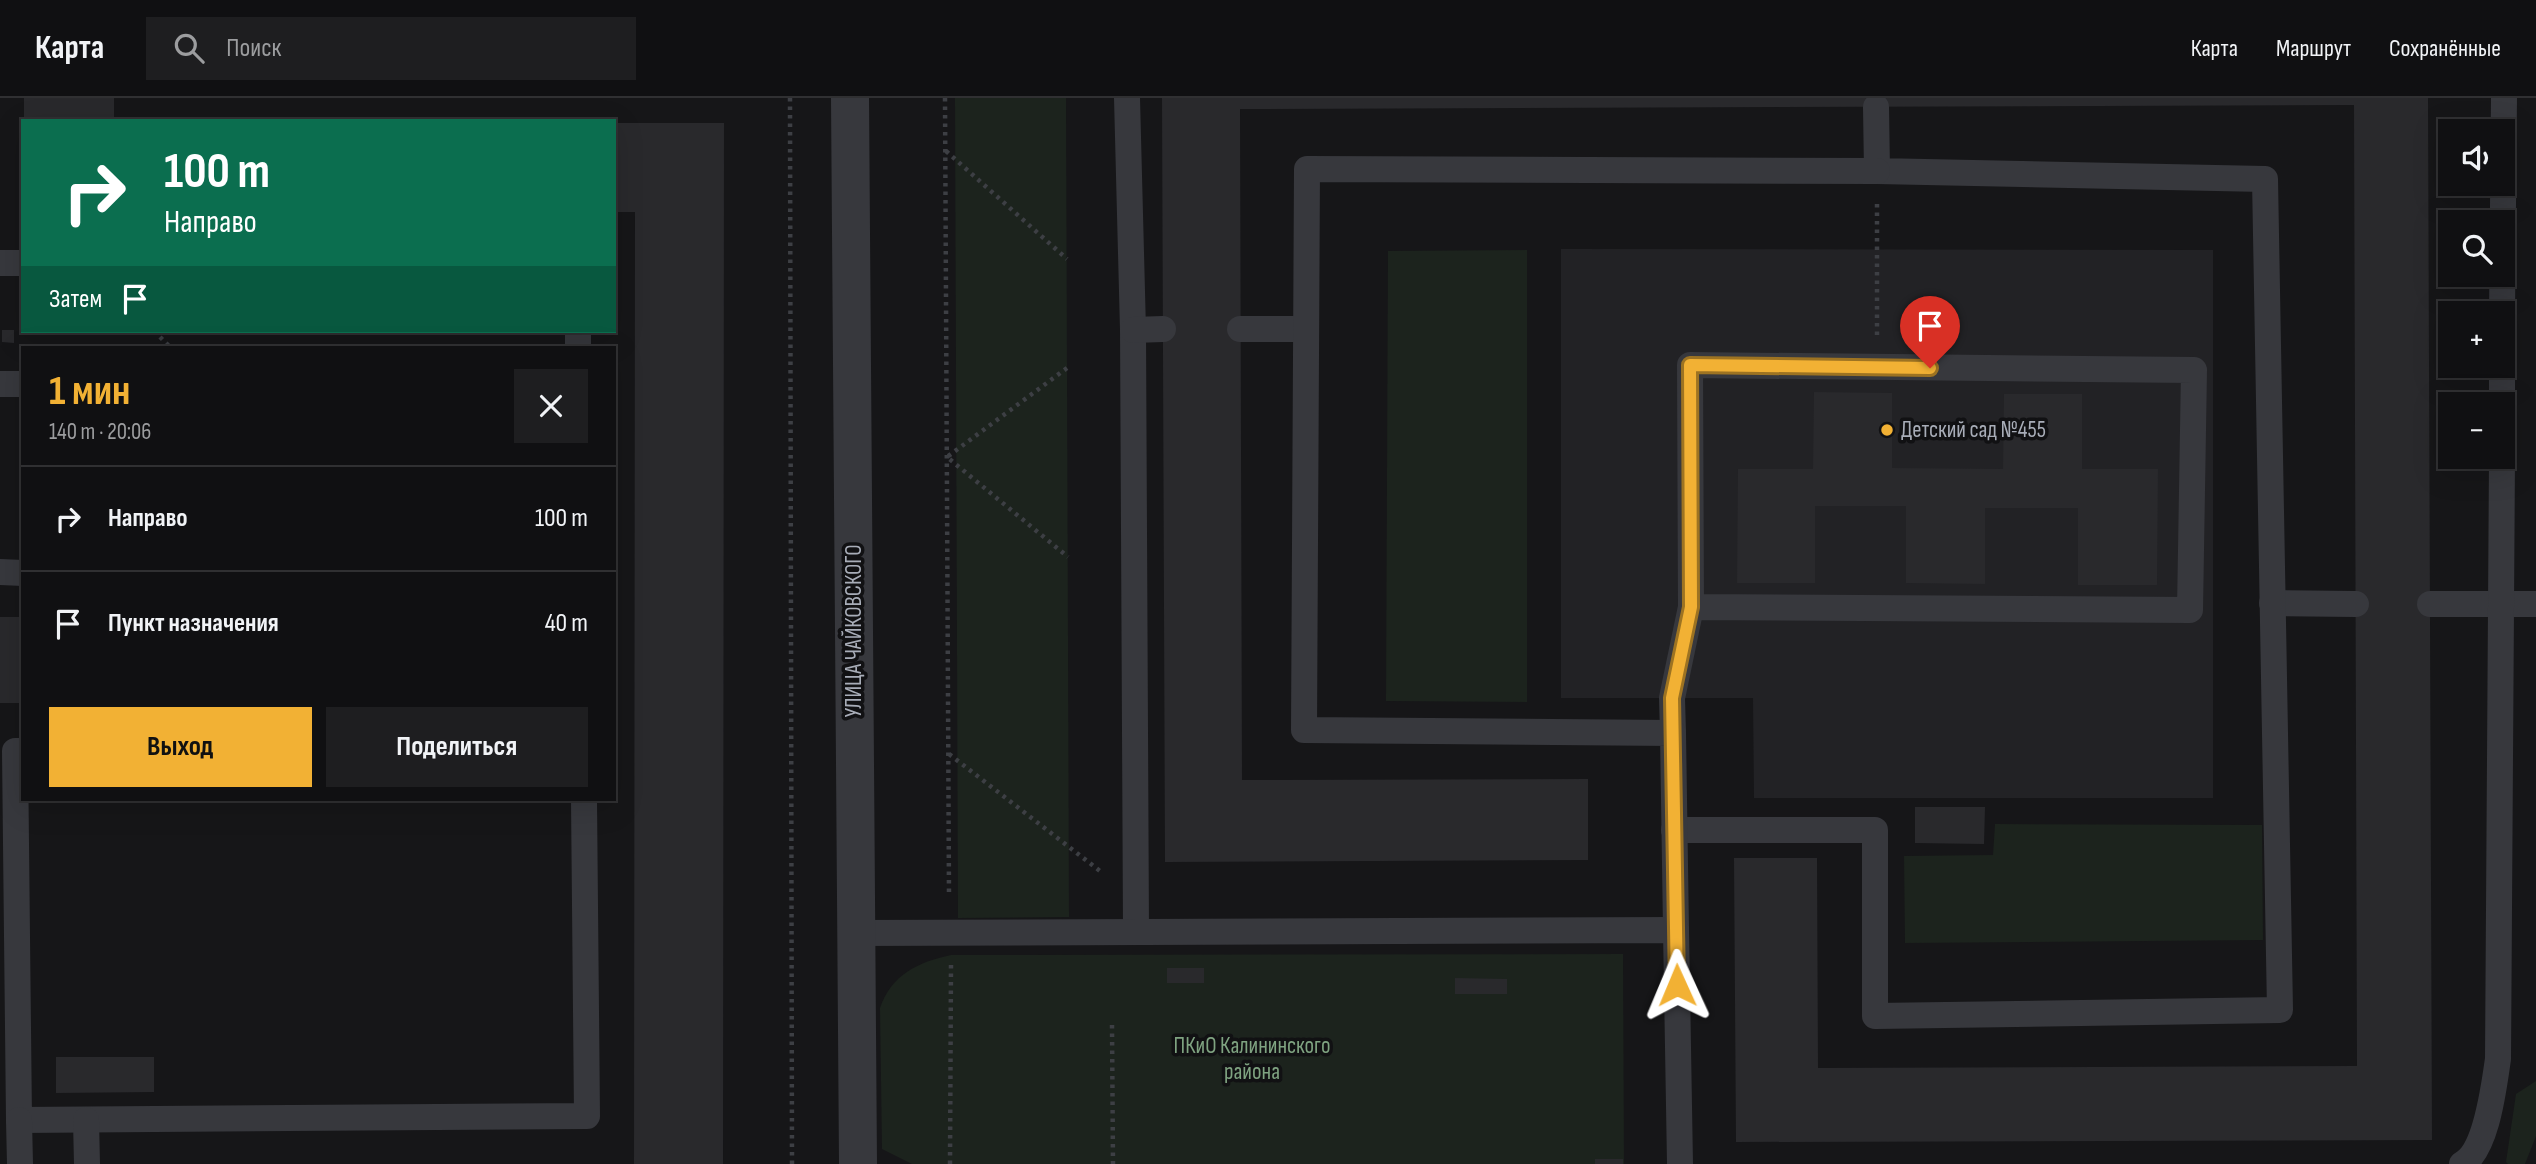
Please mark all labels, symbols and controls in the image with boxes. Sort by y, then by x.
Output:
search box [146,17,636,80]
text: Карта [35,28,104,68]
icon: search [170,29,208,67]
text: Поиск [226,33,281,64]
text: Карта [2191,34,2238,63]
text: Маршрут [2276,34,2351,63]
text: Сохранённые [2389,34,2501,63]
map controls [2438,119,2515,469]
button: sound [2438,119,2515,196]
text: 100 m [164,143,270,202]
icon: right [49,147,140,238]
text: Направо [164,203,257,242]
button: search [2438,210,2515,287]
icon: arrive [116,280,154,318]
text: Затем [49,284,102,315]
pin [1900,296,1960,368]
button: + [2438,301,2515,378]
icon: arrive [1911,307,1949,345]
text: 1 мин [49,366,130,417]
button: close [514,369,588,443]
button: − [2438,392,2515,469]
place label: Детский сад №455 [1901,416,2046,444]
text: 140 m · 20:06 [49,418,151,446]
marker: Детский сад №455 [1879,422,1895,438]
icon: right [49,500,87,538]
text: Направо [108,503,187,534]
text: 100 m [535,503,588,534]
street label: УЛИЦА ЧАЙКОВСКОГО [840,544,868,718]
icon: arrive [49,605,87,643]
text: Пункт назначения [108,608,279,639]
text: 40 m [545,608,588,639]
button: Выход [49,707,312,787]
button: Поделиться [326,707,588,787]
position arrow [1640,948,1714,1022]
park label: ПКиО Калининского района [1174,1032,1330,1086]

